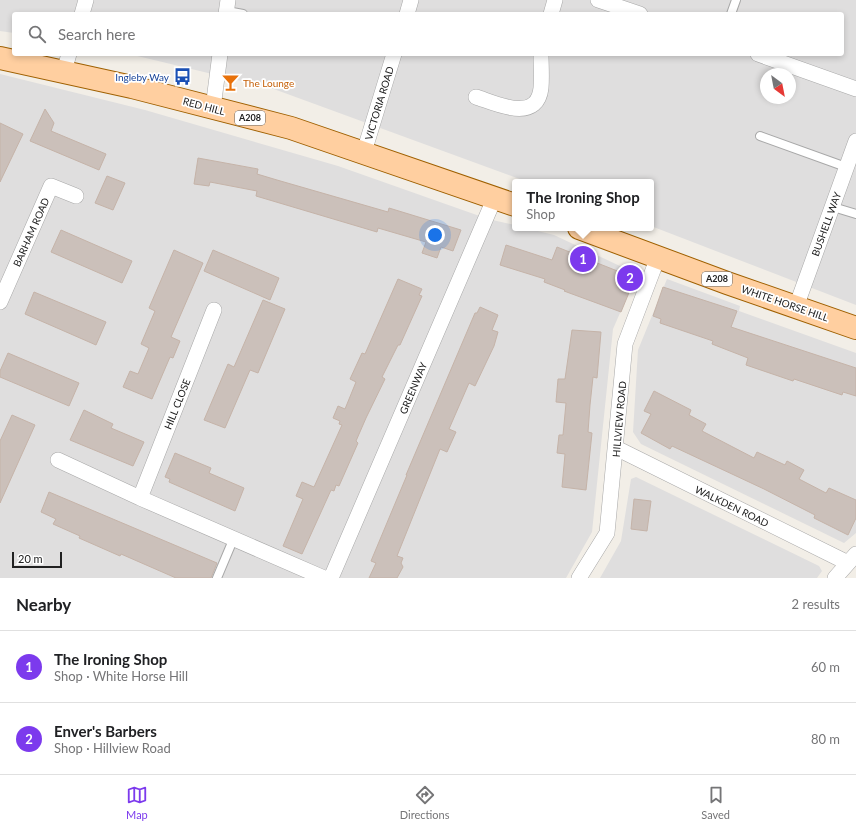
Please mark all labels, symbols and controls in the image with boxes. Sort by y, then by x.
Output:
search box [12,12,844,56]
icon: search [26,23,48,45]
text: Search here [58,25,135,43]
street label: VICTORIA ROAD [362,64,396,141]
bus stop icon: Ingleby Way [172,67,192,87]
north arrow [760,68,796,104]
place label: Ingleby Way [115,71,170,83]
bar icon: The Lounge [220,73,240,93]
place label: The Lounge [243,77,294,89]
street label: RED HILL [182,95,226,117]
road number: A208 [235,111,265,125]
popup [512,179,654,231]
text: The Ironing Shop [526,188,640,206]
street label: BUSHELL WAY [809,190,843,258]
street label: BARHAM ROAD [10,195,52,268]
text: Shop [526,206,555,222]
your location [425,225,445,245]
pin: 1 [570,244,596,274]
pin: 2 [617,263,643,293]
road number: A208 [702,272,732,286]
street label: WHITE HORSE HILL [740,282,830,324]
street label: GREENWAY [397,360,430,416]
street label: HILL CLOSE [161,377,193,431]
street label: HILLVIEW ROAD [610,380,628,458]
street label: WALKDEN ROAD [693,483,771,529]
scale bar [12,550,62,569]
text: 20 m [18,552,43,565]
text: Nearby [16,594,71,615]
text: 2 results [792,596,840,612]
text: The Ironing Shop [54,650,167,668]
text: 1 [25,659,33,675]
text: 60 m [811,659,840,675]
text: Shop · White Horse Hill [54,668,188,684]
text: Enver's Barbers [54,722,157,740]
text: 2 [25,731,33,747]
text: 80 m [811,731,840,747]
text: Shop · Hillview Road [54,740,171,756]
tab: Map [126,784,148,821]
tab: Directions [400,784,449,821]
tab: Saved [701,784,730,821]

